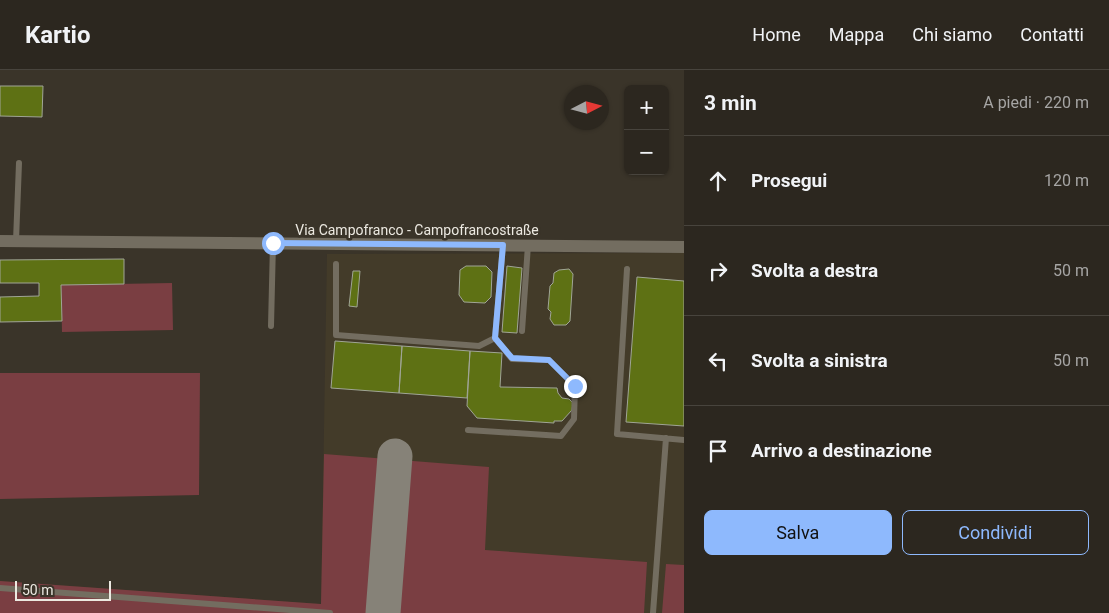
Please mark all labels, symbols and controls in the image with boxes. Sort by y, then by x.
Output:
text: Kartio [25,21,91,49]
text: Home [752,24,801,45]
text: Mappa [829,24,884,45]
text: Chi siamo [912,24,992,45]
text: Contatti [1020,24,1084,45]
north arrow [564,85,609,130]
map controls [624,85,669,175]
button: + [624,85,669,130]
text: 3 min [704,91,757,115]
text: A piedi · 220 m [983,93,1089,112]
button: − [624,130,669,175]
icon: ahead [704,167,732,195]
text: Prosegui [751,169,827,192]
text: 120 m [1044,171,1089,190]
street label: Via Campofranco - Campofrancostraße [295,222,539,238]
route start [262,232,285,255]
icon: right [704,257,732,285]
text: Svolta a destra [751,259,878,282]
text: 50 m [1053,261,1089,280]
icon: left [704,347,732,375]
text: Svolta a sinistra [751,349,888,372]
text: 50 m [1053,351,1089,370]
route end [564,375,587,398]
icon: arrive [704,437,732,465]
text: Arrivo a destinazione [751,439,932,462]
button: Salva [704,510,892,555]
button: Condividi [902,510,1089,555]
scale bar [15,578,111,601]
text: 50 m [22,582,54,598]

